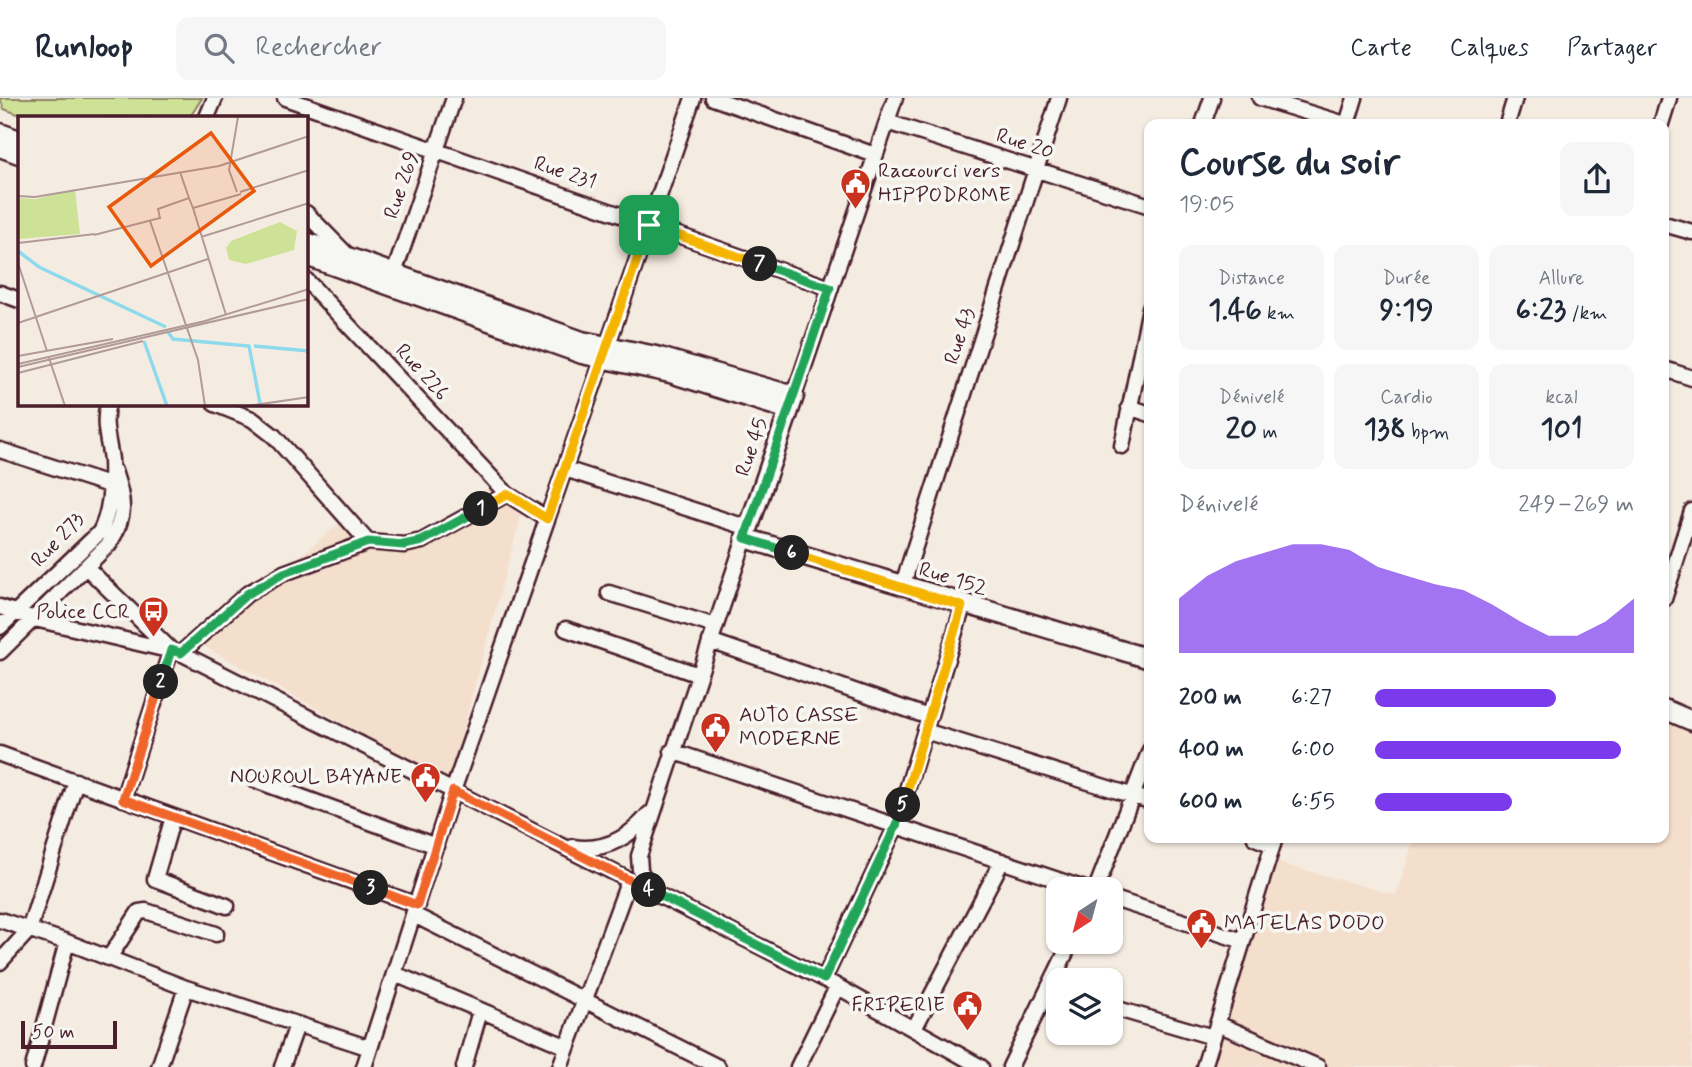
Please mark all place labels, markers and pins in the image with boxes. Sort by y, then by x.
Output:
place label: Raccourci vers HIPPODROME [878,157,1011,209]
public building icon: Raccourci vers HIPPODROME [838,166,872,210]
pin [619,195,679,255]
pin: 7 [742,246,778,282]
pin: 1 [463,492,498,526]
pin: 6 [774,536,810,570]
bus stop icon: Police CCR [136,595,170,639]
place label: Police CCR [36,598,130,626]
pin: 2 [144,664,178,700]
place label: AUTO CASSE MODERNE [739,701,859,753]
public building icon: AUTO CASSE MODERNE [699,710,733,754]
public building icon: NOUROUL BAYANE [408,760,442,804]
place label: NOUROUL BAYANE [230,763,402,791]
pin: 5 [886,788,920,822]
pin: 3 [354,870,388,906]
pin: 4 [632,872,666,908]
public building icon: MATELAS DODO [1184,906,1218,950]
place label: MATELAS DODO [1224,909,1385,937]
public building icon: FRIPERIE [951,988,985,1032]
place label: FRIPERIE [852,991,945,1019]

